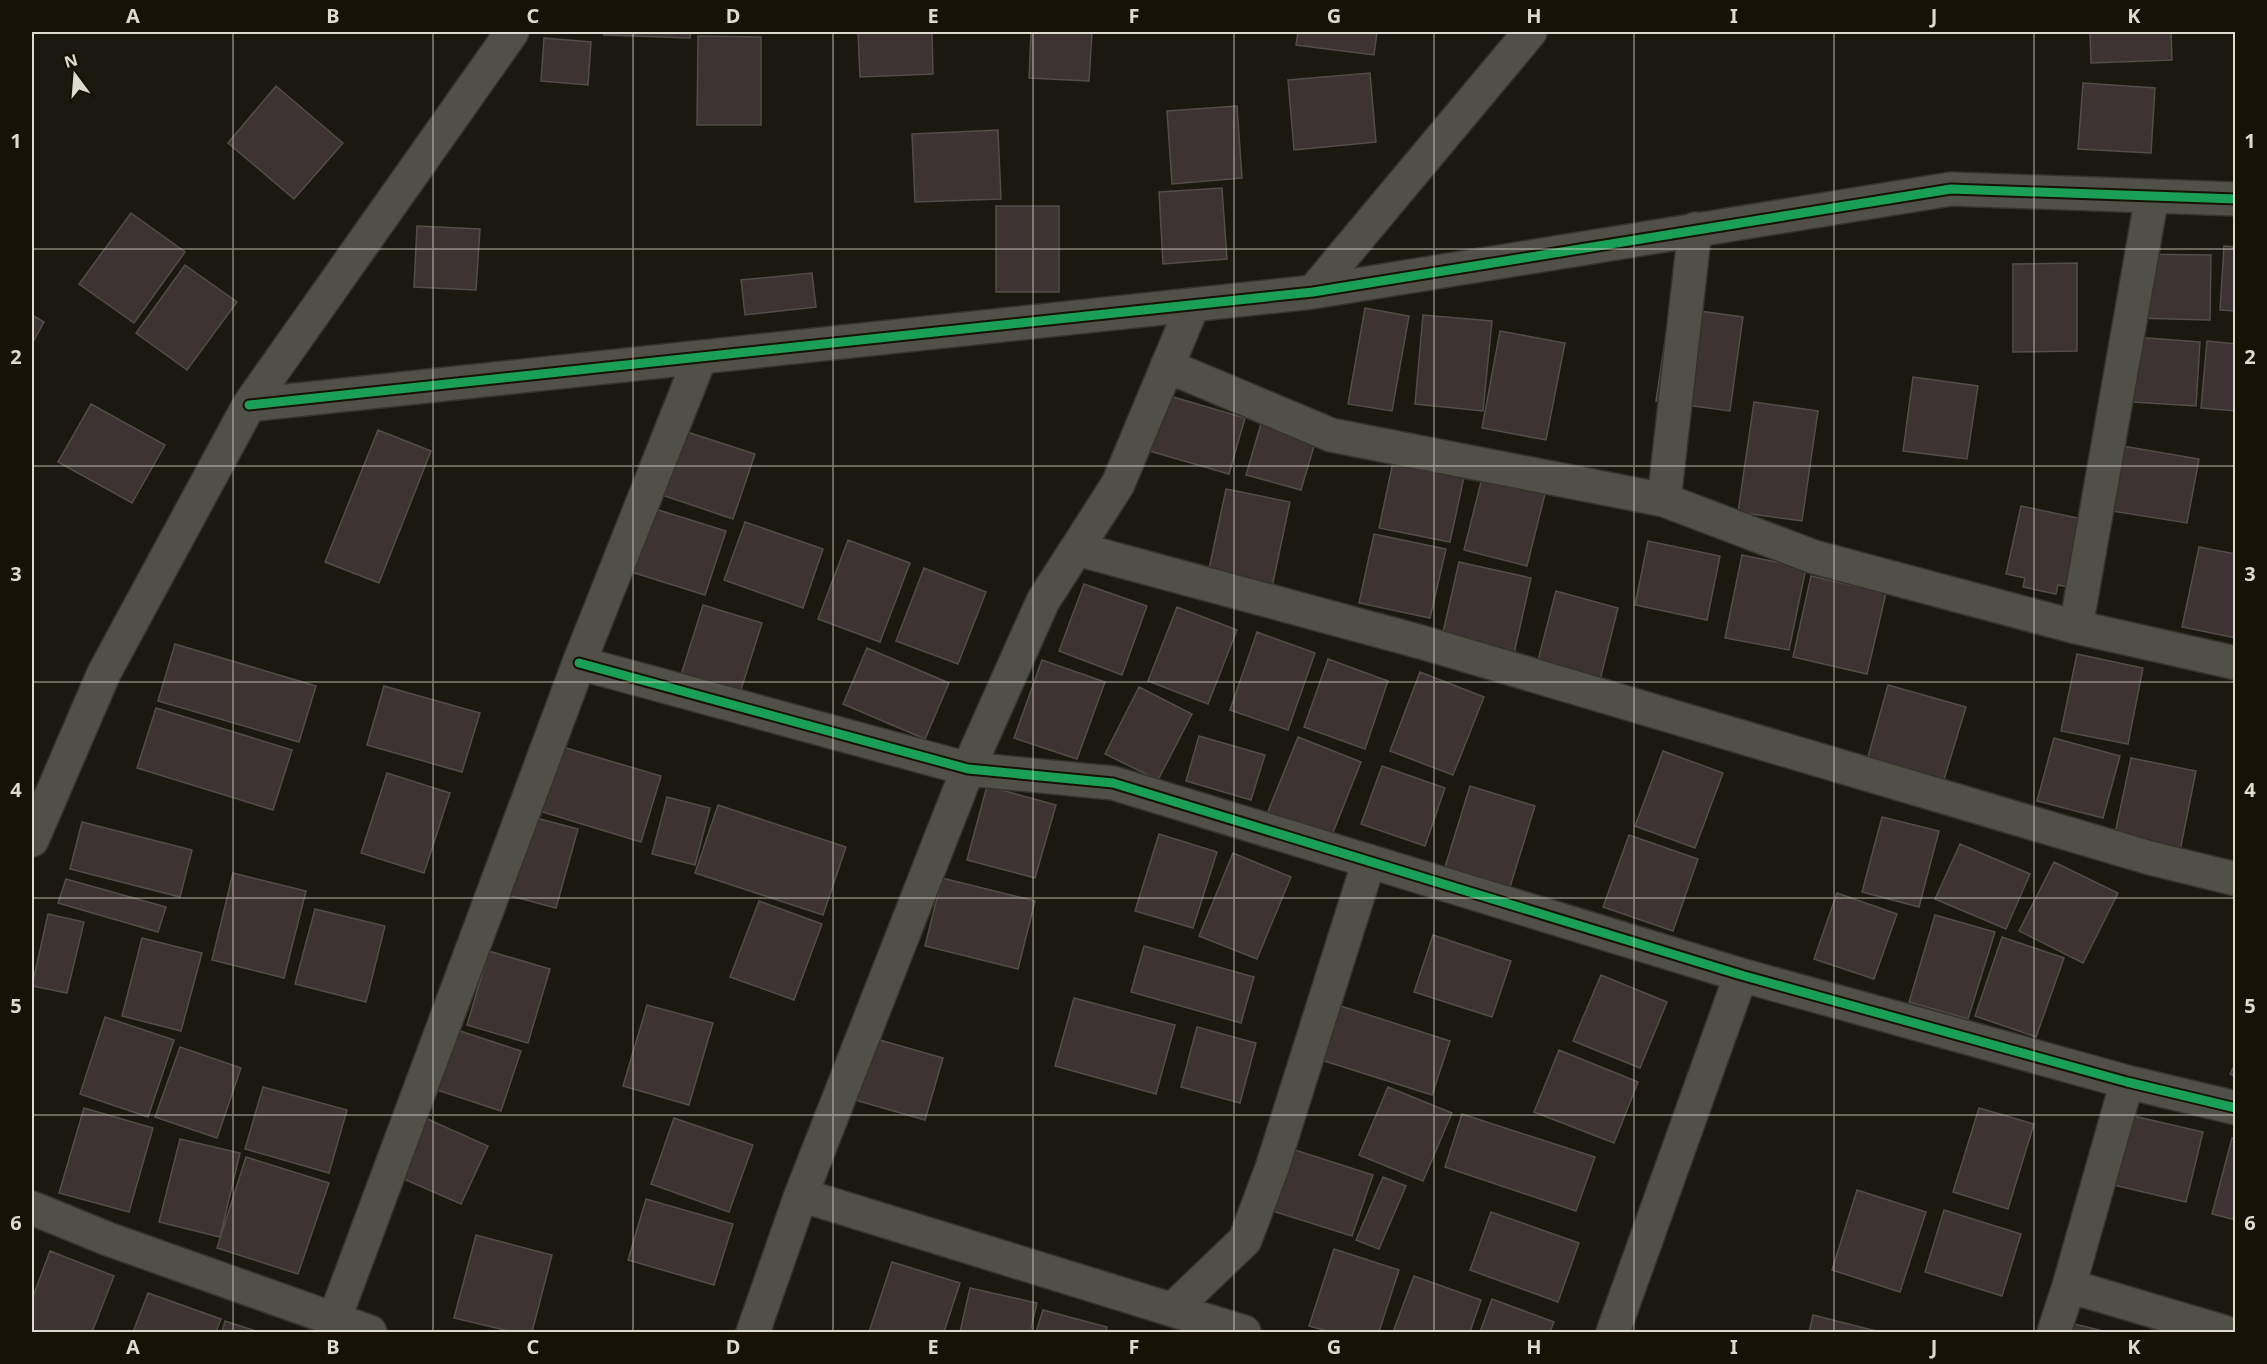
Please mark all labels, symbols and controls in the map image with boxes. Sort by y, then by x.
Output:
text: A [126,2,140,29]
text: B [326,2,340,29]
text: C [527,2,540,29]
text: D [726,2,740,29]
text: E [927,2,939,29]
text: F [1129,2,1139,29]
text: G [1327,2,1341,29]
text: H [1526,2,1542,29]
text: I [1730,2,1738,29]
text: J [1929,2,1937,29]
text: K [2127,2,2141,29]
north arrow [45,45,105,105]
text: N [62,48,80,73]
text: 1 [10,127,22,154]
text: 1 [2244,127,2256,154]
text: 2 [10,343,22,370]
text: 2 [2244,343,2256,370]
text: 3 [10,560,22,587]
text: 3 [2244,560,2256,587]
text: 4 [10,776,22,803]
text: 4 [2244,776,2256,803]
text: 5 [10,992,22,1019]
text: 5 [2244,992,2256,1019]
text: 6 [10,1209,22,1236]
text: 6 [2244,1209,2256,1236]
text: A [126,1333,140,1360]
text: B [326,1333,340,1360]
text: C [527,1333,540,1360]
text: D [726,1333,740,1360]
text: E [927,1333,939,1360]
text: F [1129,1333,1139,1360]
text: G [1327,1333,1341,1360]
text: H [1526,1333,1542,1360]
text: I [1730,1333,1738,1360]
text: J [1929,1333,1937,1360]
text: K [2127,1333,2141,1360]

